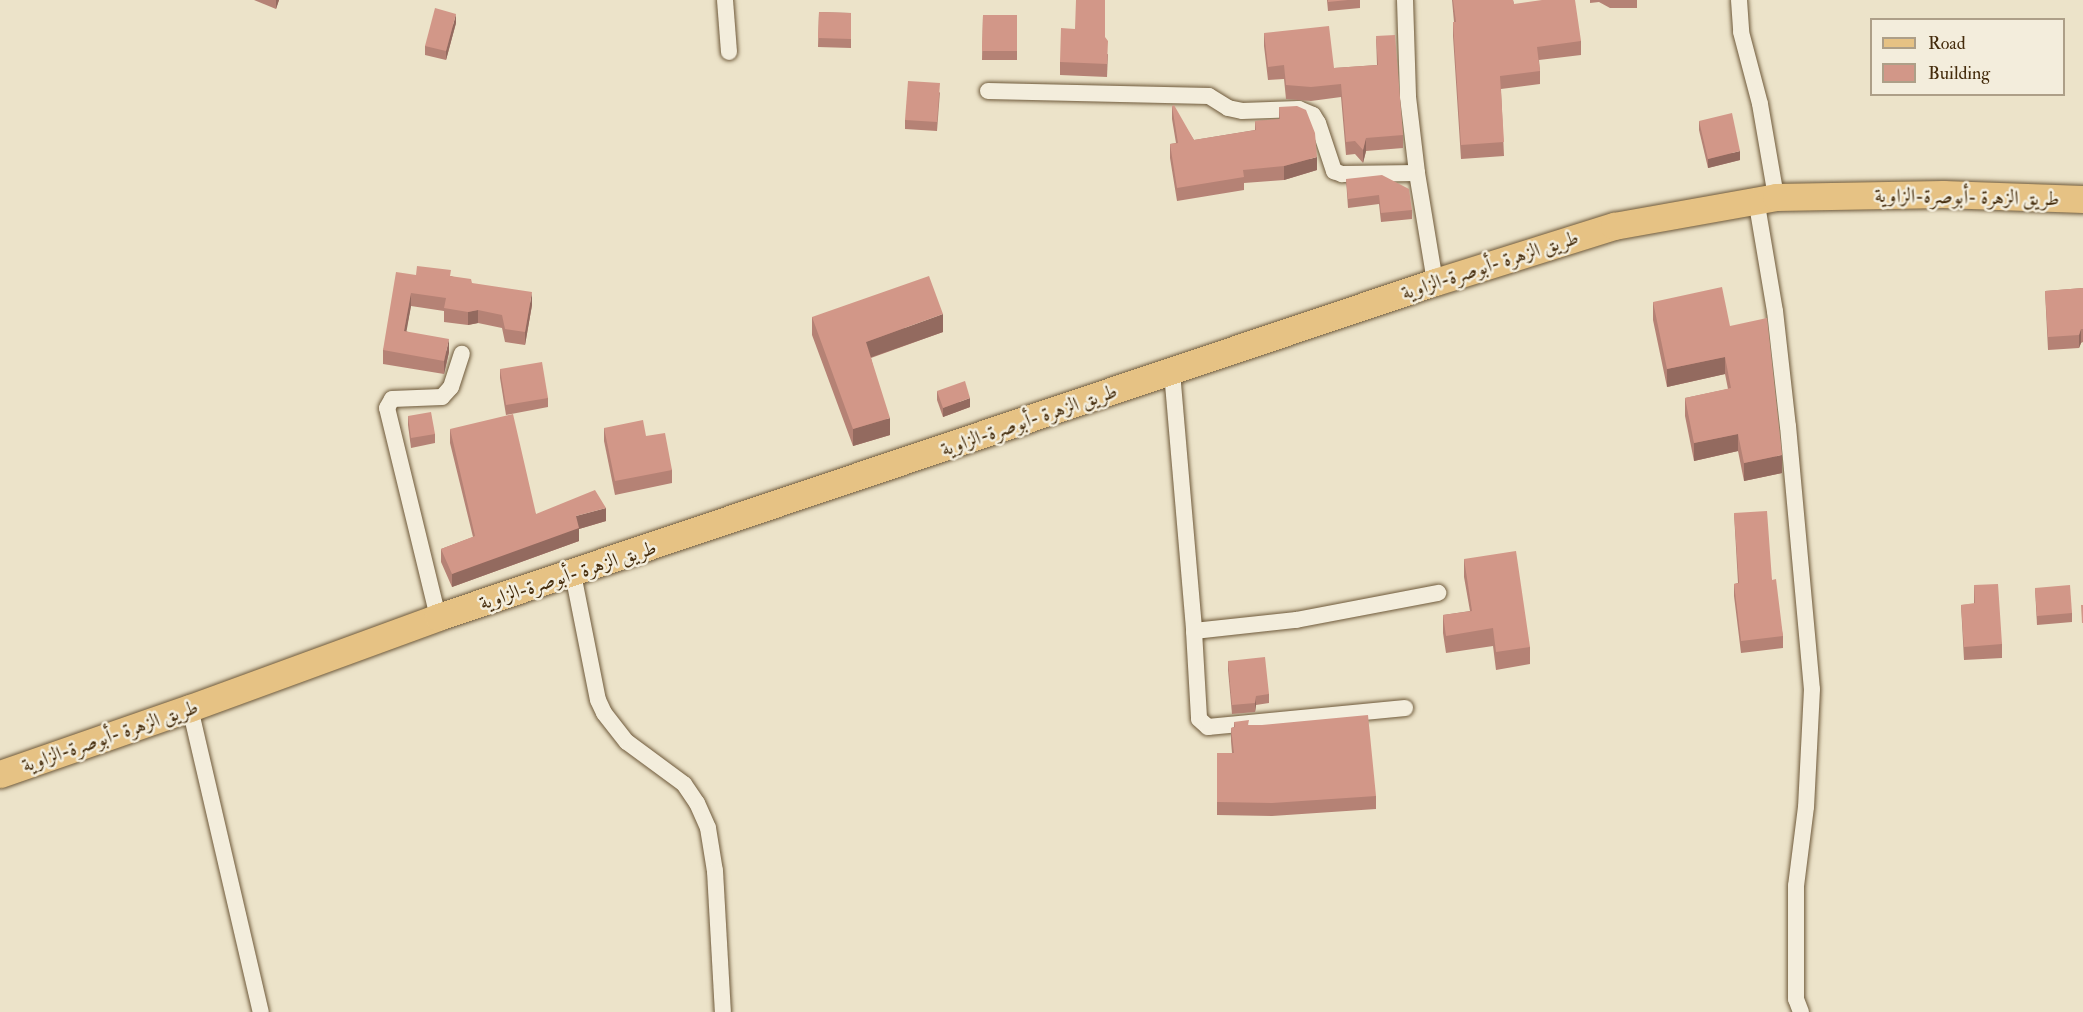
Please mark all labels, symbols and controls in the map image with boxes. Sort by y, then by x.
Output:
legend [1870,18,2065,96]
text: Road [1928,32,1966,55]
text: Building [1928,62,1990,85]
street label: طريق الزهرة -أبوصرة-الزاوية [1874,183,2060,211]
street label: طريق الزهرة -أبوصرة-الزاوية [1398,225,1582,305]
street label: طريق الزهرة -أبوصرة-الزاوية [938,379,1120,461]
street label: طريق الزهرة -أبوصرة-الزاوية [476,535,660,615]
street label: طريق الزهرة -أبوصرة-الزاوية [19,695,201,777]

